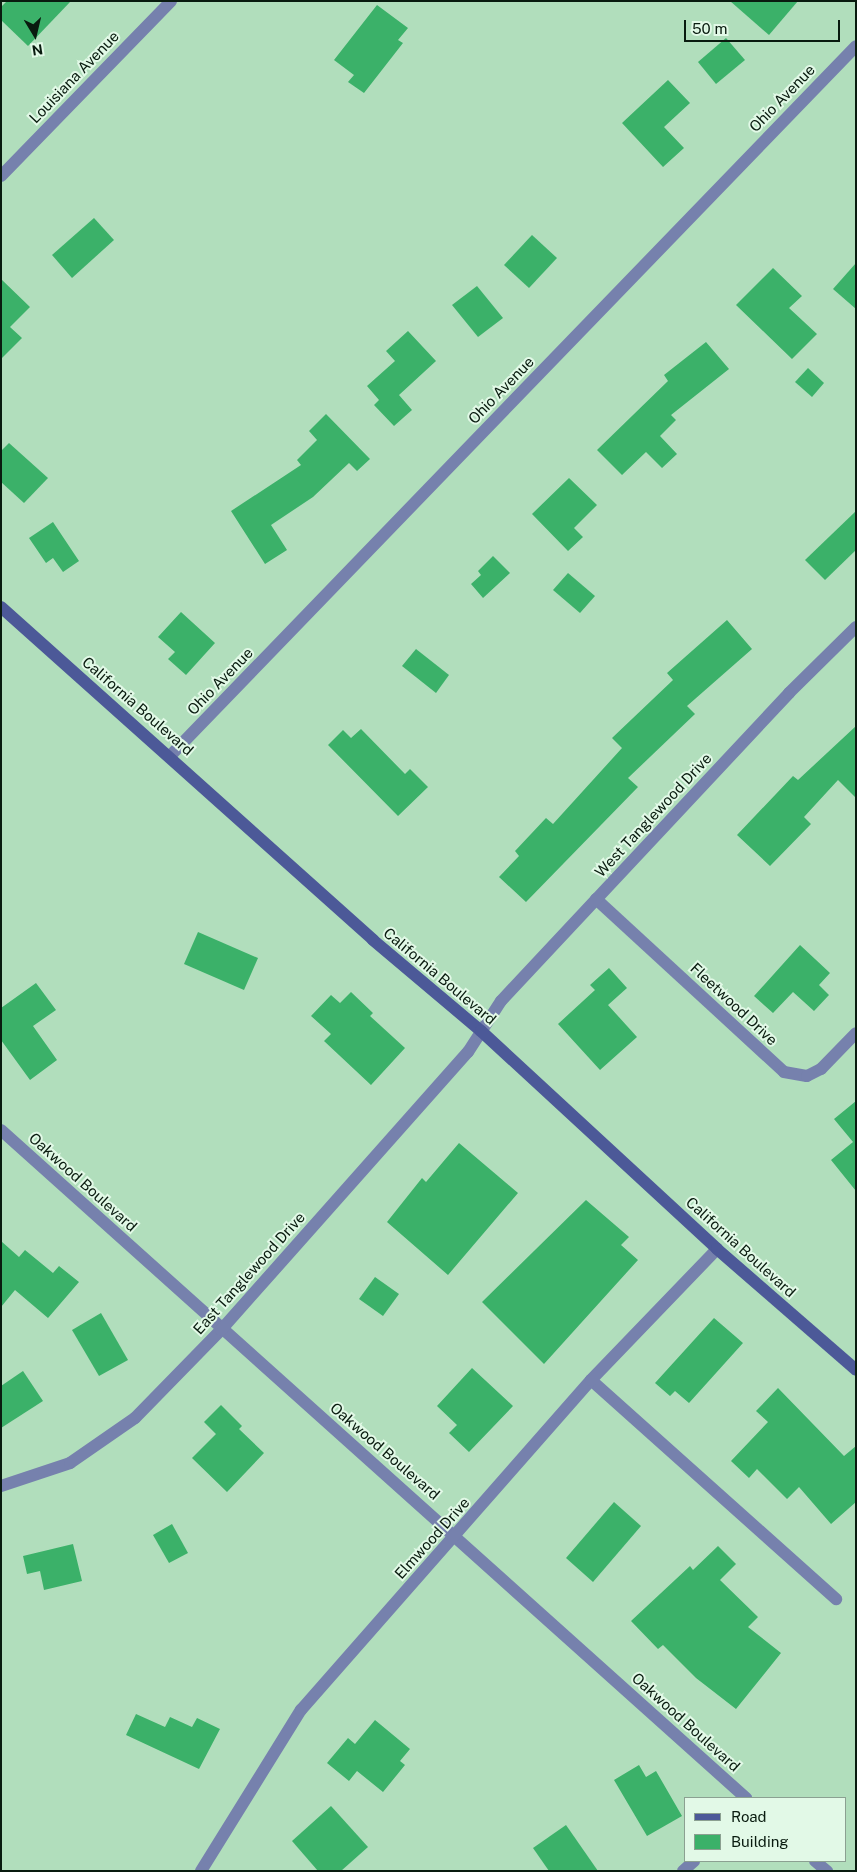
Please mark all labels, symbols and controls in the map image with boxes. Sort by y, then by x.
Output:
north arrow [10,10,60,60]
scale bar [687,10,843,42]
text: 50 m [692,20,727,37]
street label: Louisiana Avenue [25,27,123,127]
text: N [31,41,44,59]
street label: Ohio Avenue [745,60,819,136]
street label: Ohio Avenue [464,352,538,428]
street label: Ohio Avenue [183,643,257,719]
street label: California Boulevard [79,653,197,759]
street label: West Tanglewood Drive [591,749,715,881]
street label: California Boulevard [380,924,500,1028]
street label: Fleetwood Drive [687,959,781,1049]
street label: Oakwood Boulevard [25,1129,141,1235]
street label: California Boulevard [682,1193,800,1301]
street label: East Tanglewood Drive [189,1208,309,1338]
street label: Oakwood Boulevard [327,1399,443,1503]
street label: Elmwood Drive [391,1494,473,1582]
street label: Oakwood Boulevard [628,1669,744,1775]
legend [684,1797,847,1862]
text: Road [731,1808,767,1825]
text: Building [731,1833,789,1850]

